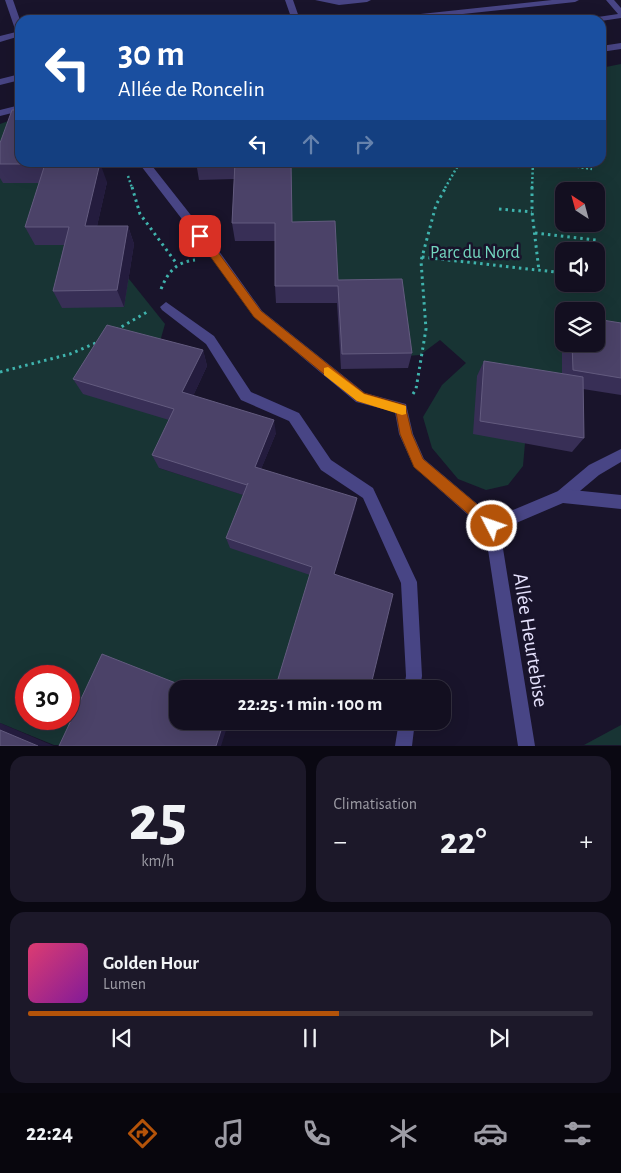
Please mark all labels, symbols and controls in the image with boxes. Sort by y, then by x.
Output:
icon: left [35,35,100,100]
text: 30 m [118,37,185,72]
text: Allée de Roncelin [118,78,265,100]
icon: left [244,130,272,158]
icon: ahead [297,130,325,158]
icon: right [350,130,378,158]
north arrow [555,182,605,232]
map controls [555,182,605,352]
pin [179,215,221,257]
icon: arrive [186,222,214,250]
button: sound [555,242,605,292]
park label: Parc du Nord [430,244,520,262]
button: layers [555,302,605,352]
position arrow [465,499,517,551]
street label: Allée Heurtebise [510,571,551,709]
speed limit sign: 30 [15,665,80,730]
text: 22:25 · 1 min · 100 m [238,695,382,714]
text: 25 [128,787,187,852]
text: Climatisation [334,796,417,812]
text: 22° [440,823,487,861]
text: − [334,828,347,856]
text: + [580,828,593,856]
text: km/h [141,853,174,869]
text: Golden Hour [103,954,199,973]
text: Lumen [103,976,146,992]
icon: previous [108,1024,136,1052]
icon: pause [296,1024,324,1052]
icon: next [485,1024,513,1052]
icon: directions [125,1116,160,1151]
icon: music [212,1116,247,1151]
icon: phone [299,1116,334,1151]
icon: climate [386,1116,421,1151]
icon: car [473,1116,508,1151]
icon: filters [560,1116,595,1151]
text: 22:24 [26,1122,73,1144]

